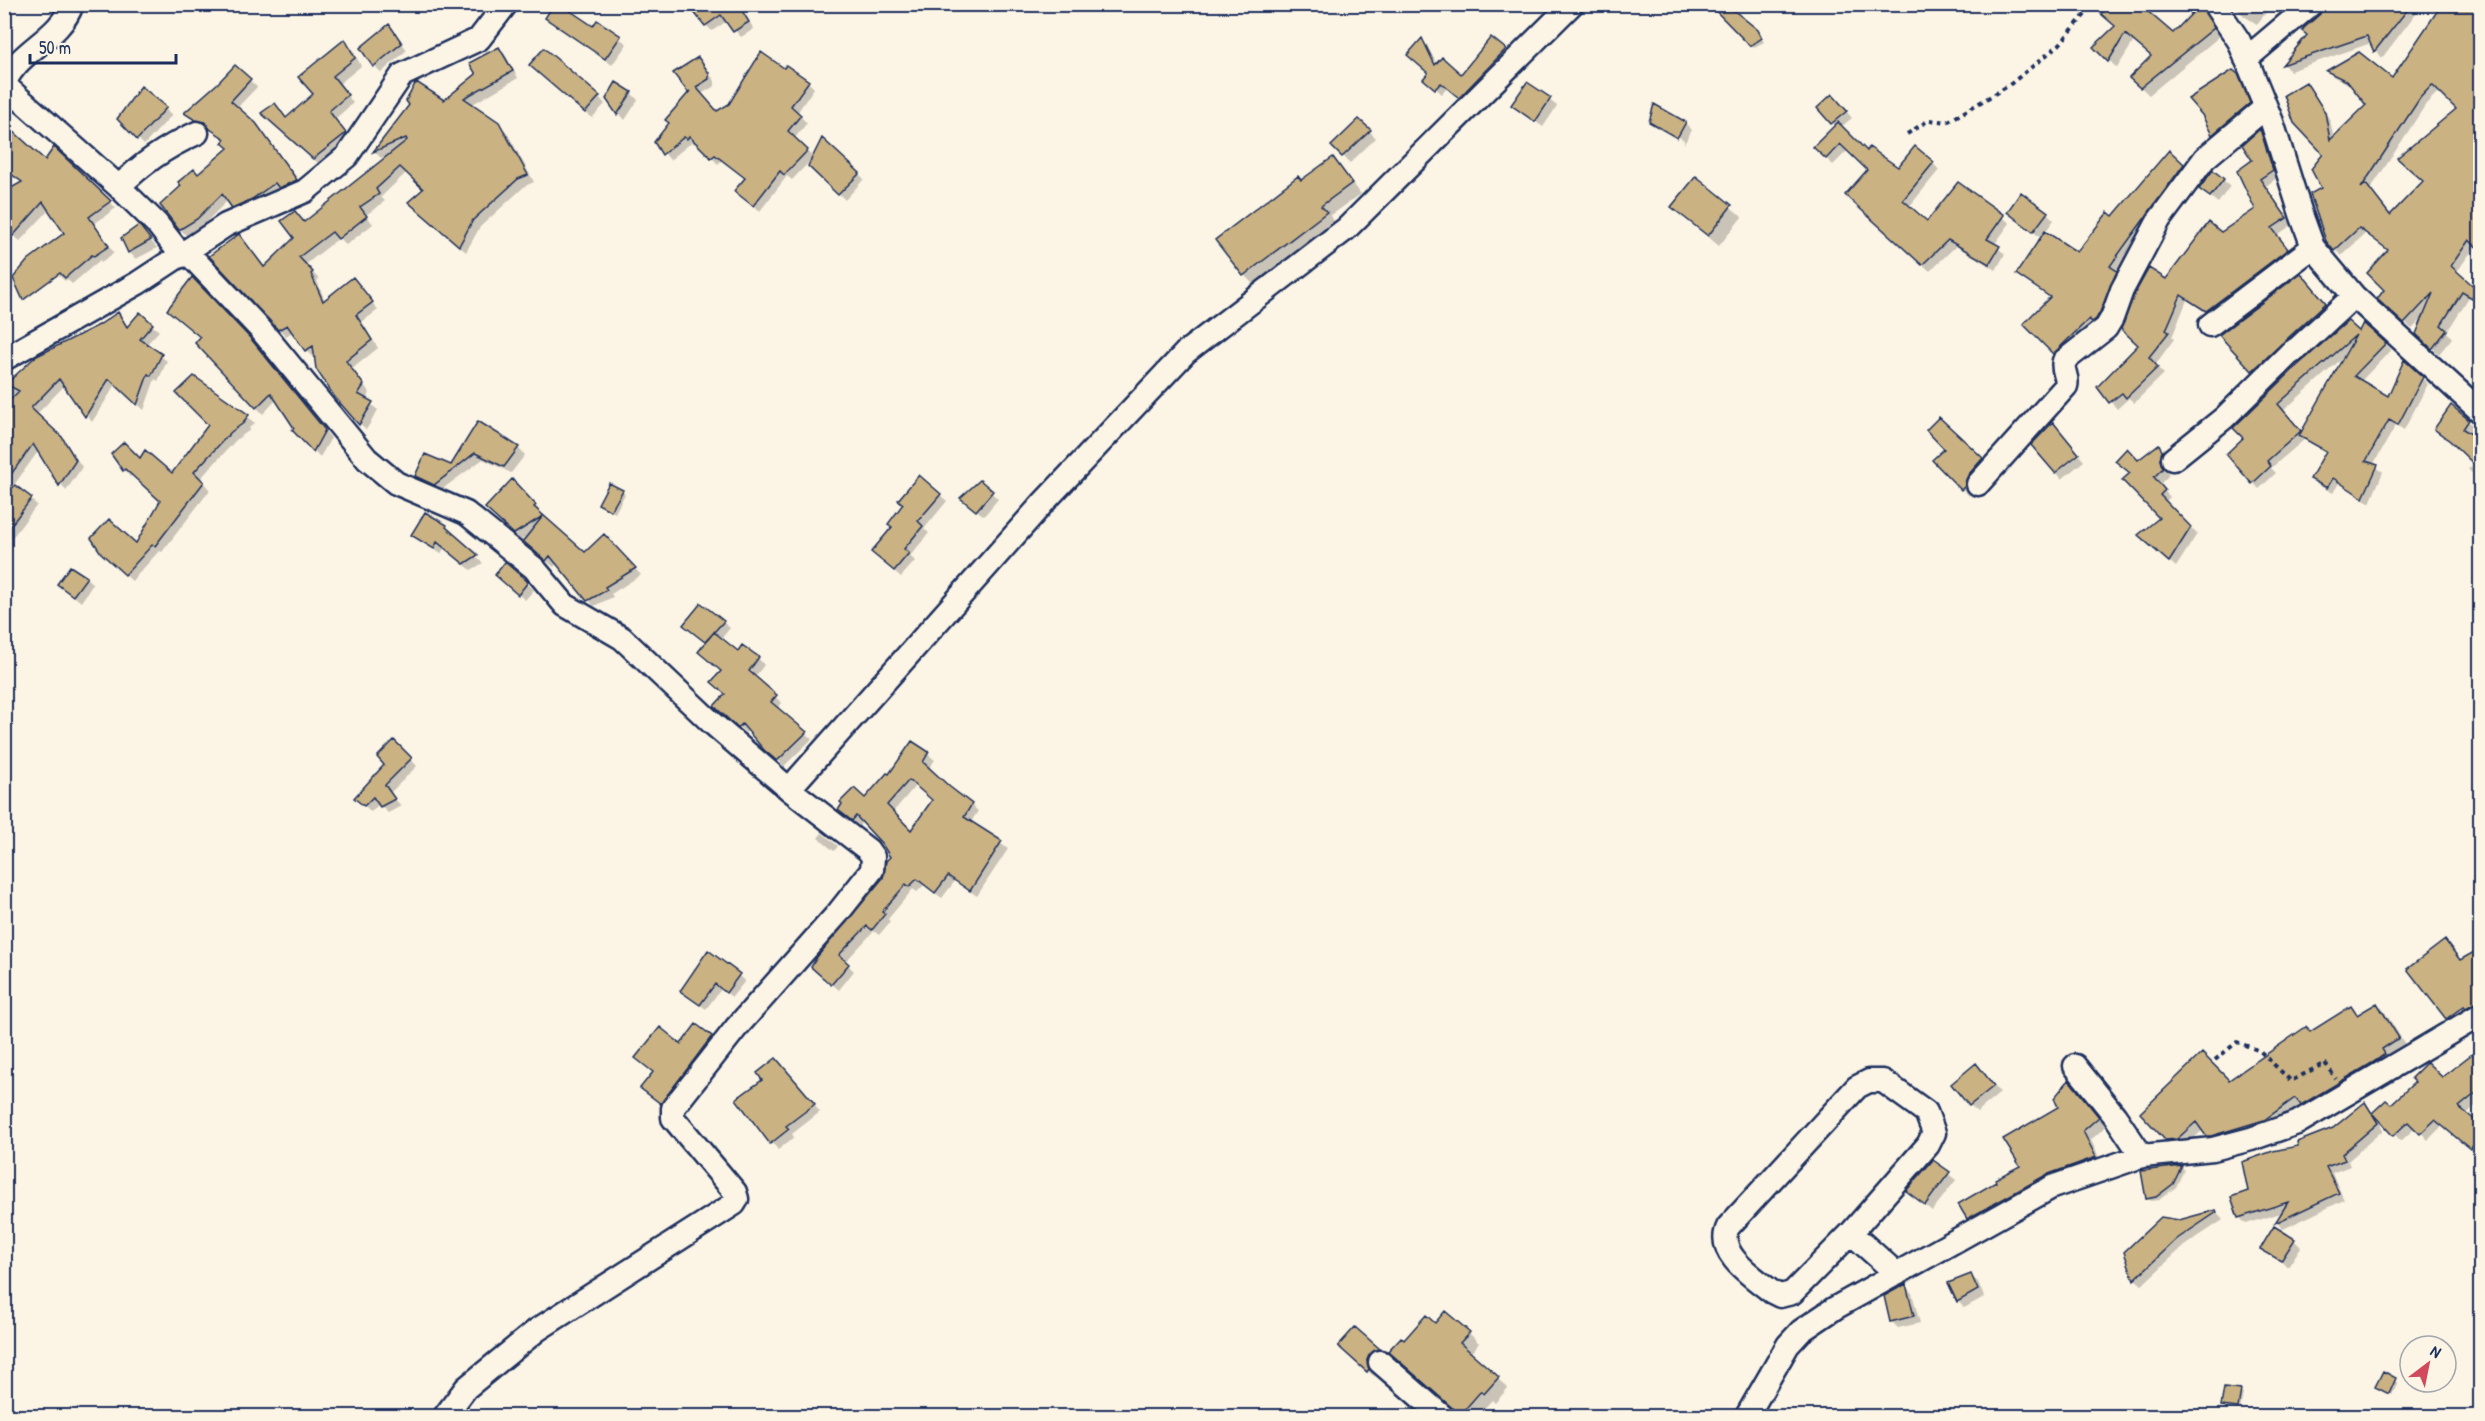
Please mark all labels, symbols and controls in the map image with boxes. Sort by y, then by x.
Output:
scale bar [30,27,176,65]
text: 50 m [39,35,71,60]
north arrow [2398,1334,2458,1394]
text: N [2427,1340,2446,1363]

